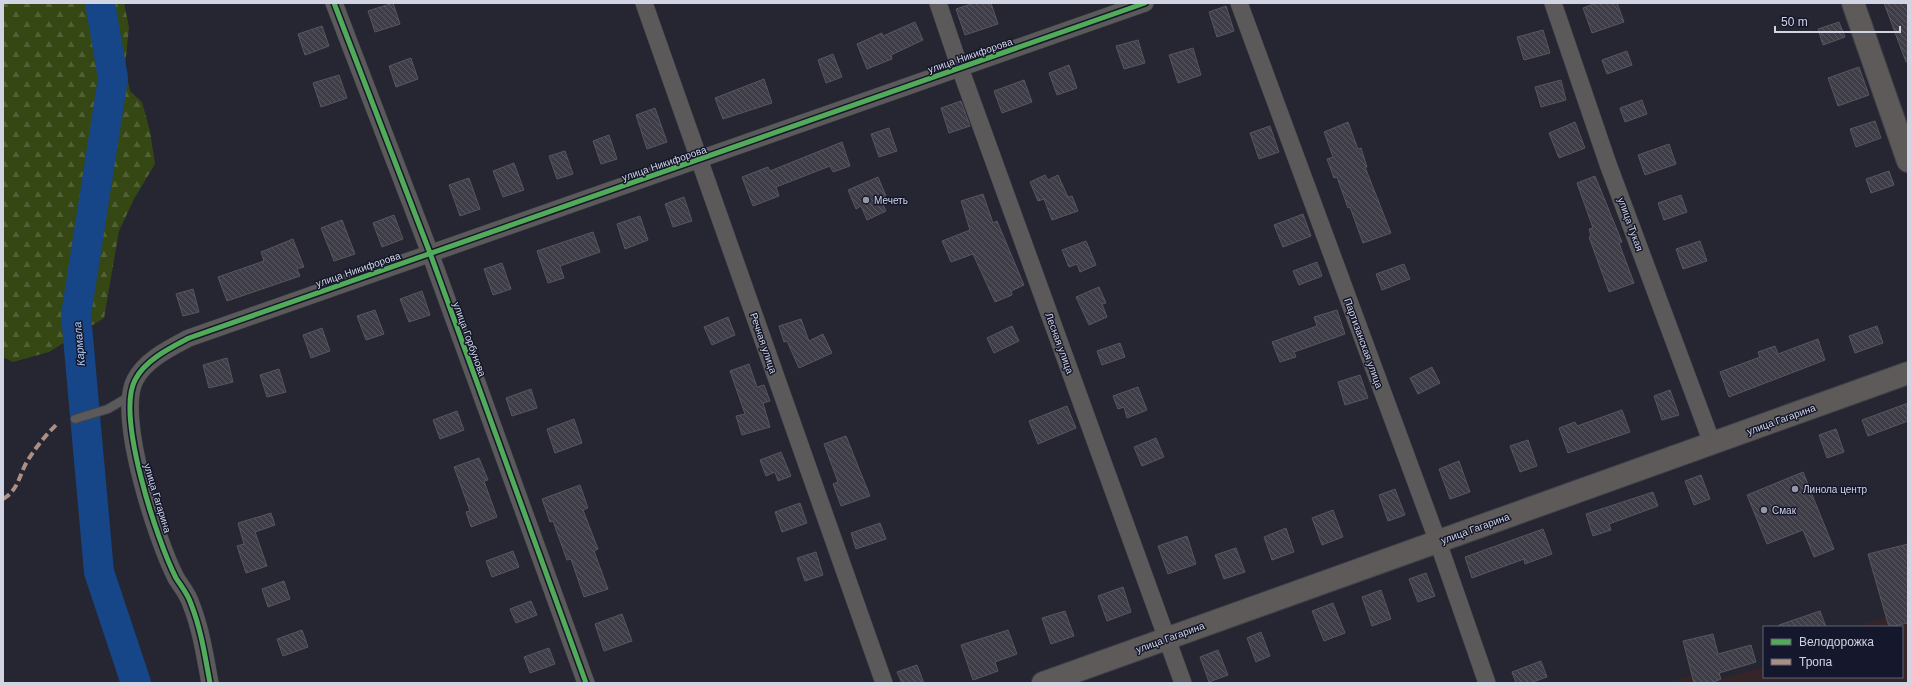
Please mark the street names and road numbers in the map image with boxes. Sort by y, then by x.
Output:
street label: улица Никифорова [926,36,1014,75]
street label: улица Никифорова [620,144,708,183]
street label: улица Тукая [1616,196,1645,253]
street label: улица Никифорова [314,250,402,289]
street label: Партизанская улица [1342,297,1385,390]
street label: улица Горбунова [451,300,488,378]
street label: Речная улица [748,311,779,375]
street label: Лесная улица [1043,311,1076,375]
street label: улица Гагарина [1746,402,1817,437]
street label: улица Гагарина [142,462,173,535]
street label: улица Гагарина [1440,511,1511,546]
street label: улица Гагарина [1135,620,1206,655]

